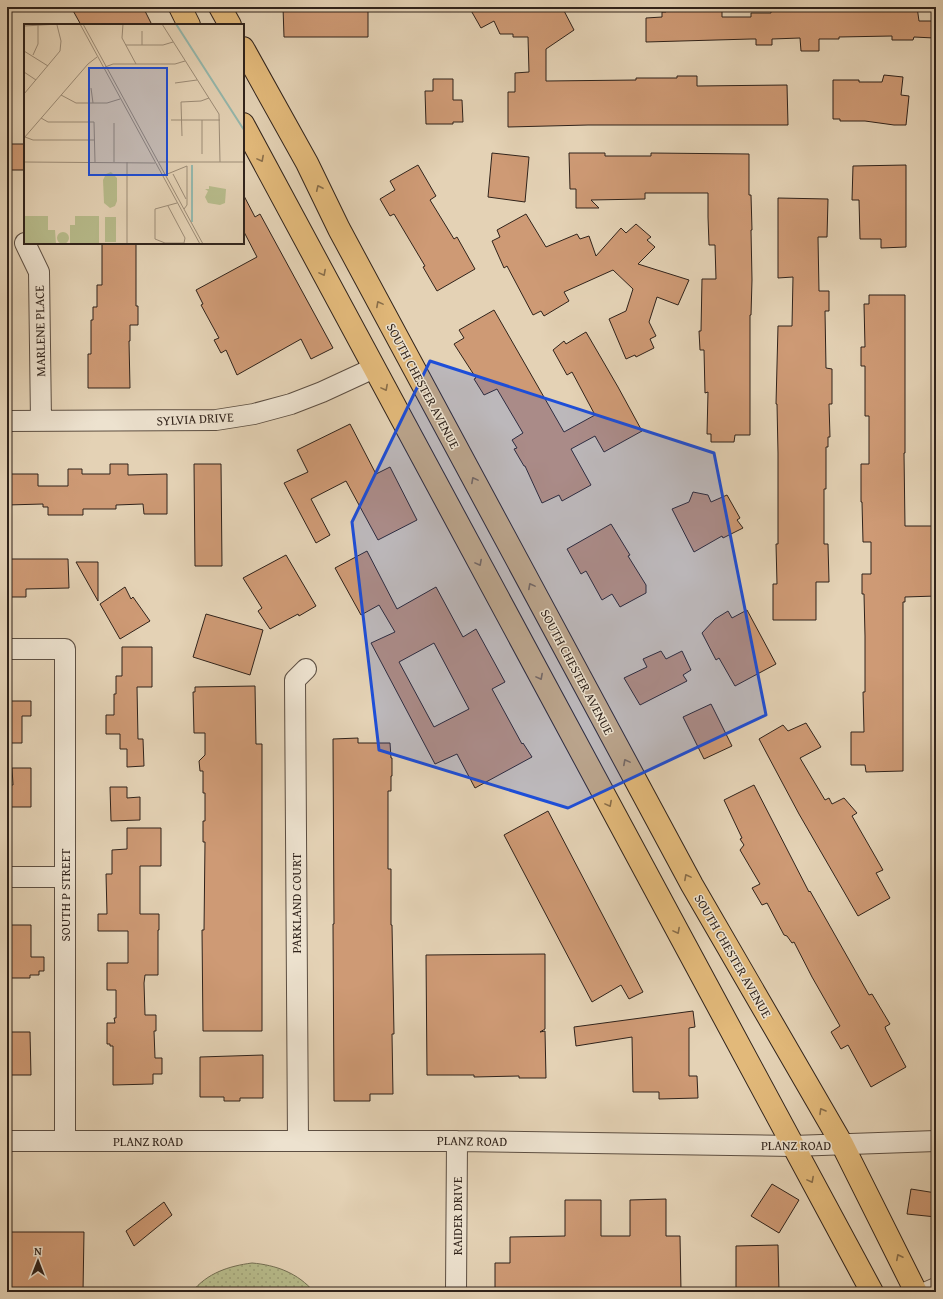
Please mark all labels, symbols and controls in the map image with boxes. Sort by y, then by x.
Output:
inset map [24,24,244,244]
one-way arrow [257,155,264,162]
one-way arrow [316,185,324,193]
one-way arrow [318,269,326,276]
street label: MARLENE PLACE [30,285,50,377]
one-way arrow [376,301,384,308]
street label: SOUTH CHESTER AVENUE [382,320,464,453]
one-way arrow [380,384,387,391]
street label: SYLVIA DRIVE [156,407,234,431]
one-way arrow [471,477,478,484]
one-way arrow [474,558,482,566]
one-way arrow [528,583,536,590]
street label: SOUTH CHESTER AVENUE [536,606,618,739]
one-way arrow [536,673,543,680]
one-way arrow [623,759,630,766]
one-way arrow [604,800,612,807]
street label: SOUTH P STREET [56,848,75,942]
street label: PARKLAND COURT [287,852,306,953]
one-way arrow [685,873,692,881]
street label: SOUTH CHESTER AVENUE [690,891,776,1022]
one-way arrow [672,926,680,934]
one-way arrow [820,1107,827,1115]
street label: PLANZ ROAD [437,1131,507,1151]
street label: PLANZ ROAD [113,1132,183,1151]
street label: PLANZ ROAD [761,1136,831,1155]
street label: RAIDER DRIVE [448,1176,467,1255]
one-way arrow [806,1176,814,1183]
north arrow [18,1241,58,1281]
text: N [34,1243,42,1259]
one-way arrow [896,1254,903,1261]

